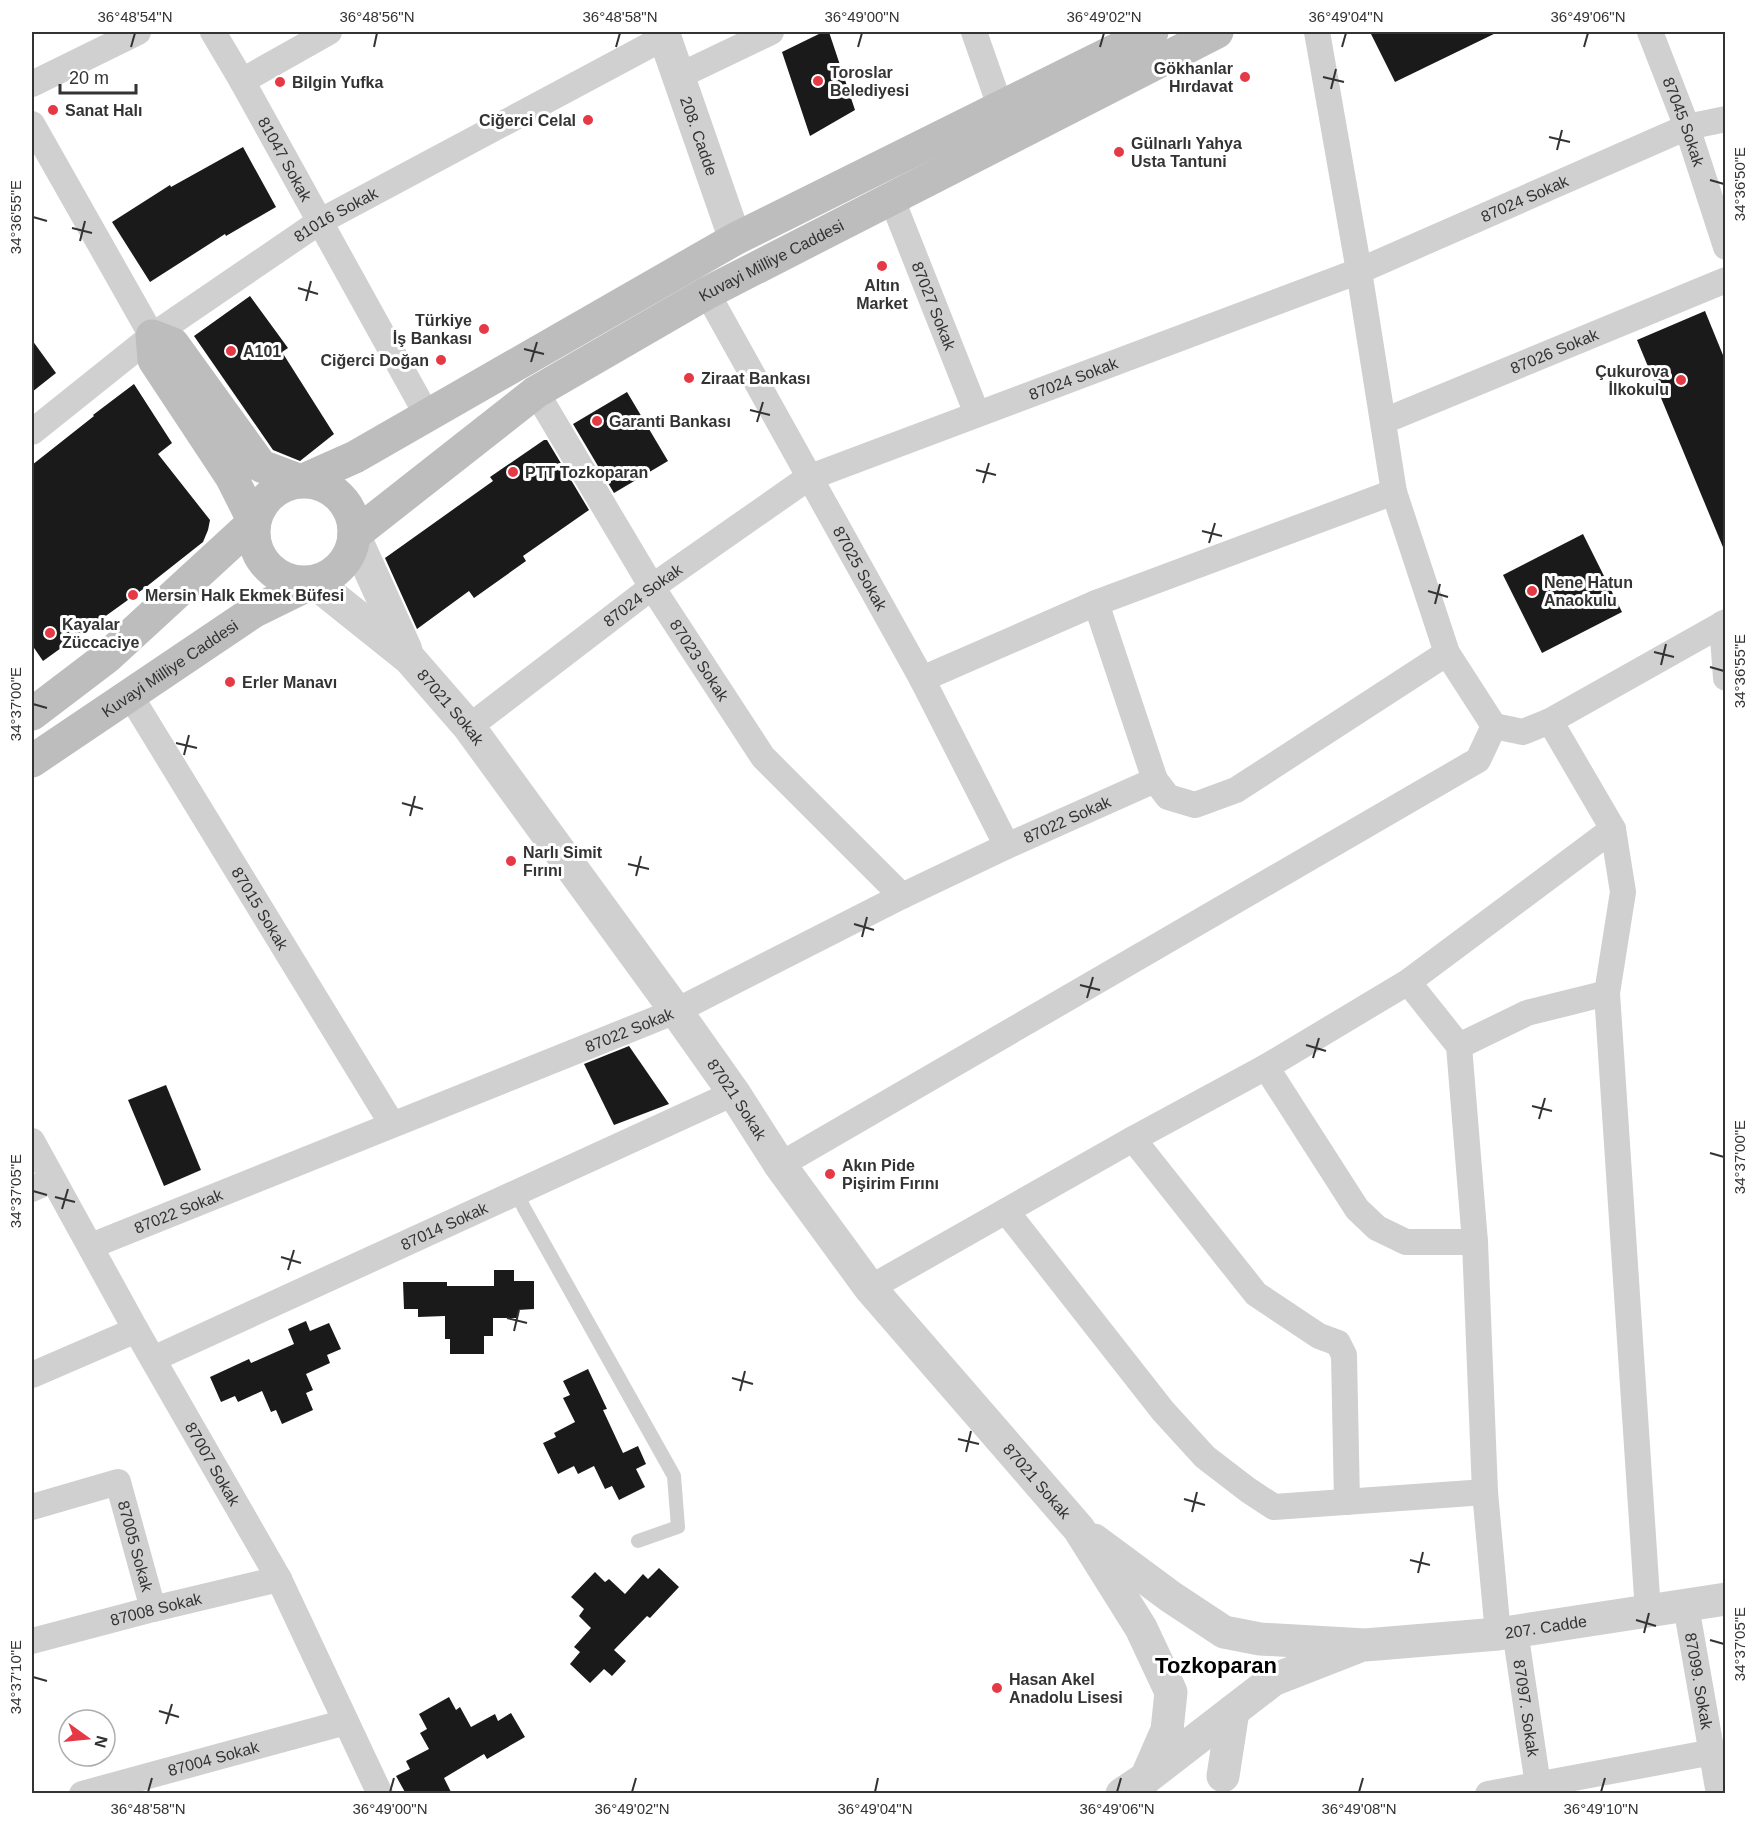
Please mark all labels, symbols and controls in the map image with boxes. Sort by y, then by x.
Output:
text: 36°48'54"N [97,8,173,25]
text: 36°48'56"N [339,8,415,25]
text: 36°48'58"N [582,8,658,25]
text: 36°49'00"N [824,8,900,25]
text: 36°49'02"N [1066,8,1142,25]
text: 36°49'04"N [1308,8,1384,25]
text: 36°49'06"N [1550,8,1626,25]
scale bar [60,57,136,95]
place label: Gökhanlar Hırdavat [1154,60,1234,95]
place label: Toroslar Belediyesi [830,64,909,99]
text: 20 m [69,68,109,88]
marker: Gökhanlar Hırdavat [1238,70,1252,84]
place label: Bilgin Yufka [292,74,383,91]
marker: Toroslar Belediyesi [811,74,825,88]
marker: Bilgin Yufka [273,75,287,89]
street label: 87045 Sokak [1660,75,1708,169]
street label: 208. Cadde [678,94,721,178]
place label: Sanat Halı [65,102,142,119]
marker: Sanat Halı [46,103,60,117]
place label: Ciğerci Celal [479,112,576,129]
marker: Ciğerci Celal [581,113,595,127]
street label: 81047 Sokak [255,114,316,205]
place label: Gülnarlı Yahya Usta Tantuni [1131,135,1242,170]
marker: Gülnarlı Yahya Usta Tantuni [1112,145,1126,159]
text: 34°36'50"E [1731,147,1748,221]
street label: 87024 Sokak [1478,171,1572,225]
text: 34°36'55"E [7,180,24,254]
street label: 81016 Sokak [291,183,381,245]
street label: Kuvayi Milliye Caddesi [696,216,846,304]
marker: Altın Market [875,259,889,273]
street label: 87027 Sokak [909,259,960,353]
place label: Altın Market [856,277,908,312]
place label: Türkiye İş Bankası [393,312,472,347]
marker: Türkiye İş Bankası [477,322,491,336]
street label: 87026 Sokak [1508,325,1601,377]
place label: A101 [243,343,281,360]
marker: A101 [224,344,238,358]
place label: Ciğerci Doğan [321,352,429,369]
marker: Ciğerci Doğan [434,353,448,367]
street label: 87024 Sokak [1026,354,1121,403]
place label: Çukurova İlkokulu [1595,363,1669,398]
place label: Ziraat Bankası [701,370,810,387]
marker: Ziraat Bankası [682,371,696,385]
marker: Çukurova İlkokulu [1674,373,1688,387]
place label: Garanti Bankası [609,413,731,430]
marker: Garanti Bankası [590,414,604,428]
place label: PTT Tozkoparan [525,464,648,481]
marker: PTT Tozkoparan [506,465,520,479]
street label: 87025 Sokak [830,523,891,614]
street label: 87024 Sokak [600,560,686,630]
place label: Nene Hatun Anaokulu [1544,574,1633,609]
marker: Nene Hatun Anaokulu [1525,584,1539,598]
place label: Mersin Halk Ekmek Büfesi [145,587,344,604]
marker: Mersin Halk Ekmek Büfesi [126,588,140,602]
place label: Kayalar Züccaciye [62,616,139,651]
street label: Kuvayi Milliye Caddesi [98,616,241,720]
street label: 87023 Sokak [667,616,733,705]
marker: Kayalar Züccaciye [43,626,57,640]
text: 34°36'55"E [1731,634,1748,708]
street label: 87021 Sokak [414,666,488,749]
text: 34°37'00"E [7,667,24,741]
place label: Erler Manavı [242,674,337,691]
marker: Erler Manavı [223,675,237,689]
street label: 87022 Sokak [1021,792,1114,846]
place label: Narlı Simit Fırını [523,844,603,879]
marker: Narlı Simit Fırını [504,854,518,868]
street label: 87015 Sokak [229,864,292,954]
street label: 87022 Sokak [583,1004,677,1055]
street label: 87021 Sokak [704,1056,771,1144]
text: 34°37'00"E [1731,1120,1748,1194]
text: 34°37'05"E [7,1154,24,1228]
place label: Akın Pide Pişirim Fırını [842,1157,939,1192]
marker: Akın Pide Pişirim Fırını [823,1167,837,1181]
street label: 87022 Sokak [132,1185,226,1236]
street label: 87014 Sokak [398,1198,491,1253]
street label: 87007 Sokak [182,1419,244,1509]
street label: 87021 Sokak [1000,1440,1075,1522]
street label: 87005 Sokak [115,1499,157,1594]
street label: 87008 Sokak [108,1589,204,1628]
text: 34°37'05"E [1731,1607,1748,1681]
street label: 207. Cadde [1504,1612,1588,1641]
street label: 87099. Sokak [1682,1631,1716,1732]
text: 34°37'10"E [7,1640,24,1714]
district label: Tozkoparan [1155,1653,1277,1678]
street label: 87097. Sokak [1511,1658,1542,1759]
place label: Hasan Akel Anadolu Lisesi [1009,1671,1123,1706]
marker: Hasan Akel Anadolu Lisesi [990,1681,1004,1695]
north arrow [57,1708,117,1768]
text: N [91,1734,111,1750]
street label: 87004 Sokak [166,1737,261,1779]
text: 36°48'58"N [110,1800,186,1817]
text: 36°49'00"N [352,1800,428,1817]
text: 36°49'02"N [594,1800,670,1817]
text: 36°49'04"N [837,1800,913,1817]
text: 36°49'06"N [1079,1800,1155,1817]
text: 36°49'08"N [1321,1800,1397,1817]
text: 36°49'10"N [1563,1800,1639,1817]

